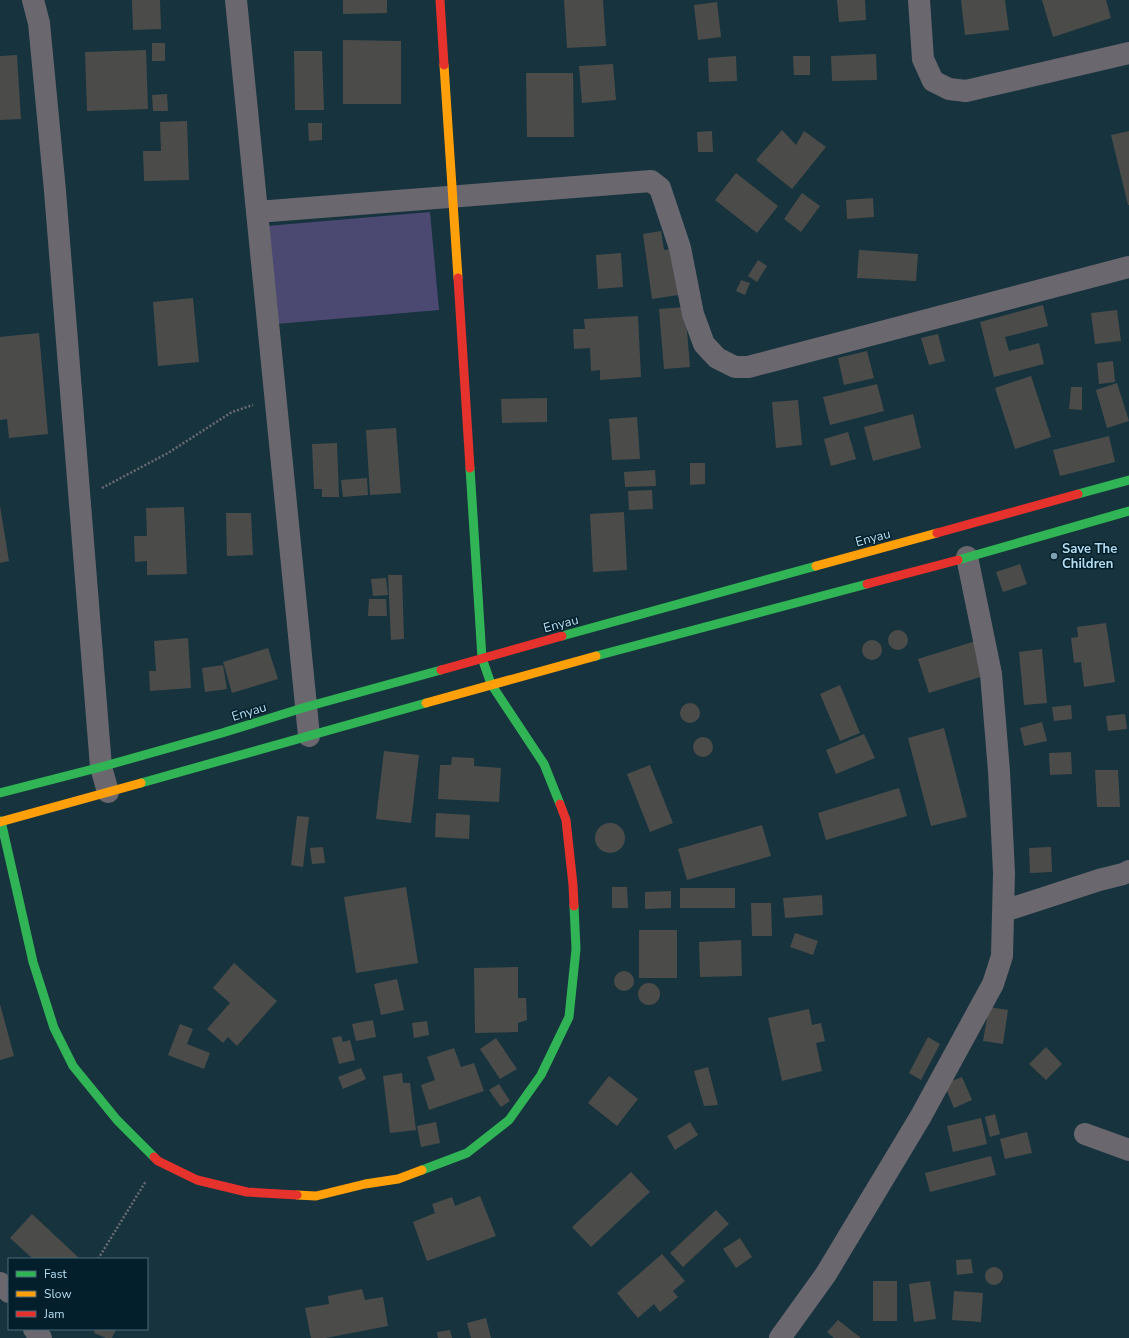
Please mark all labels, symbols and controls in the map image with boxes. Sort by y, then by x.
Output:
street label: Enyau [853,525,893,551]
place label: Save The Children [1062,540,1117,573]
marker: Save The Children [1049,551,1059,561]
street label: Enyau [541,611,581,637]
street label: Enyau [229,698,269,726]
legend [8,1258,148,1330]
text: Fast [44,1266,67,1282]
text: Slow [44,1286,72,1302]
text: Jam [43,1306,65,1322]

